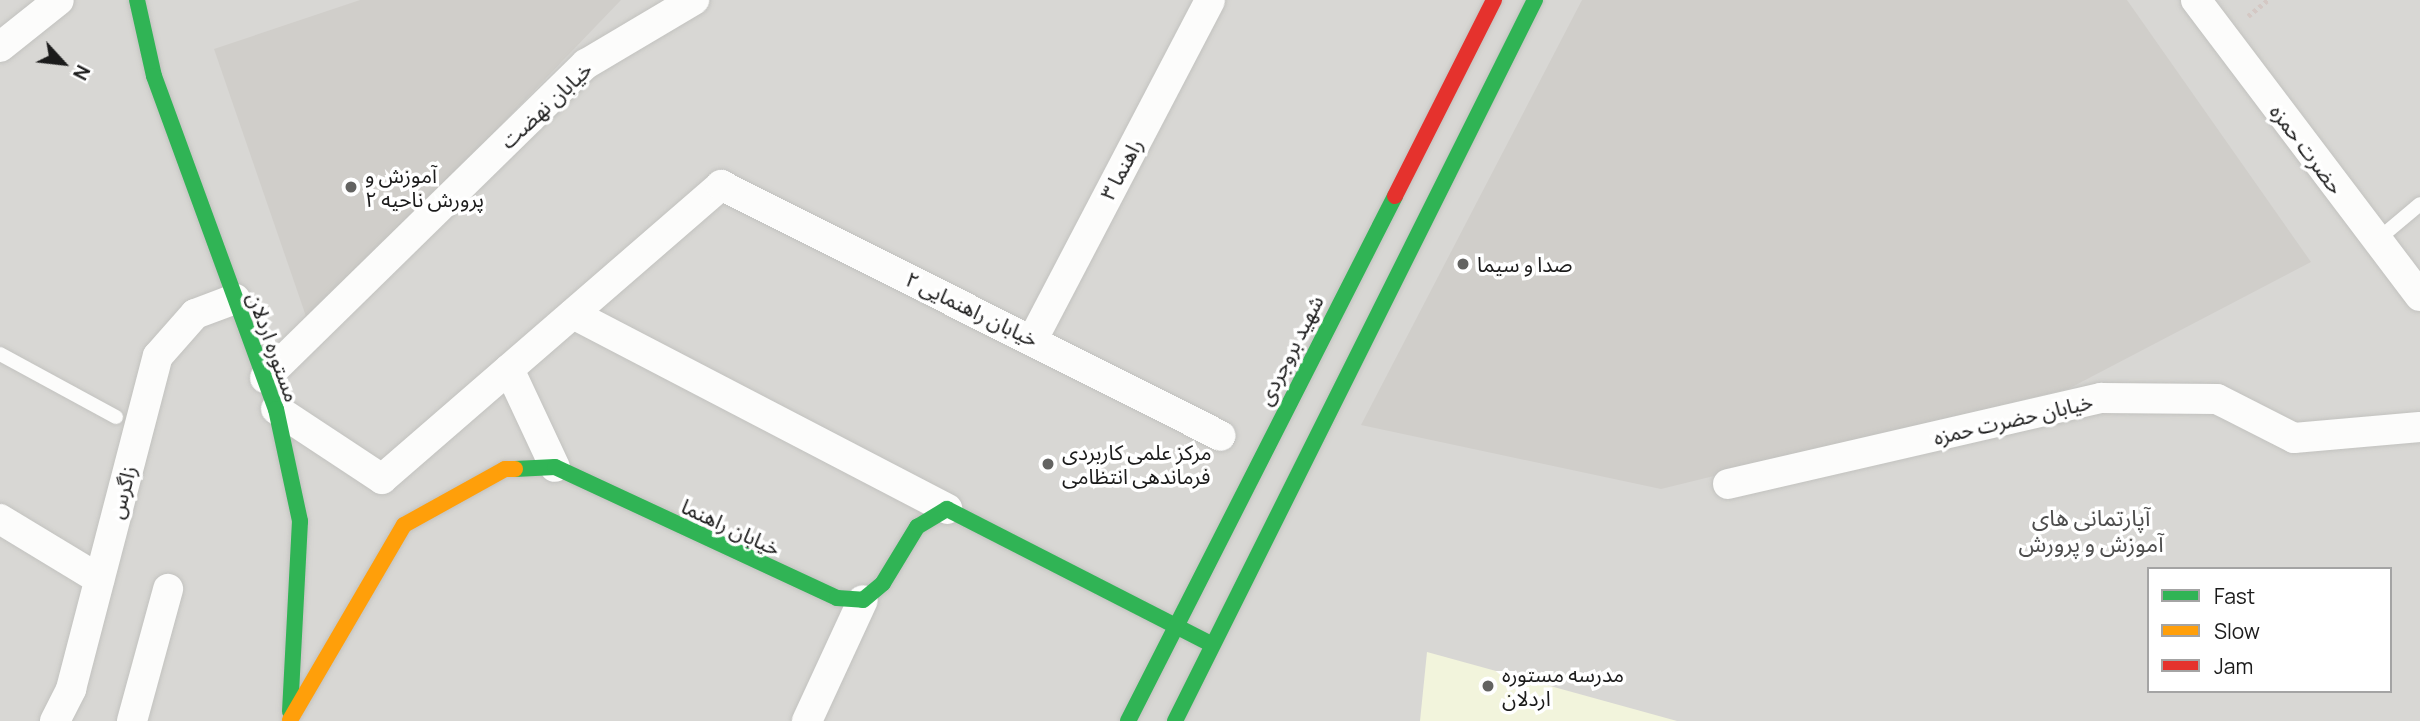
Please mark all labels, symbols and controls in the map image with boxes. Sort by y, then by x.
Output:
north arrow [28,28,98,98]
street label: خیابان نهضت [495,56,597,154]
text: N [67,61,96,85]
street label: حضرت حمزه [2265,99,2349,199]
street label: راهنما ۳ [1094,134,1148,204]
place label: آموزش و پرورش ناحیه ۲ [365,162,484,212]
marker: آموزش و پرورش ناحیه ۲ [343,179,359,195]
place label: صدا و سیما [1477,251,1572,277]
marker: صدا و سیما [1455,256,1471,272]
street label: خیابان راهنمایی ۲ [902,266,1042,352]
street label: مستوره اردلان [243,289,305,405]
street label: شهید بروجردی [1252,291,1328,409]
street label: خیابان حضرت حمزه [1931,388,2095,450]
place label: مرکز علمی کاربردی فرماندهی انتظامی [1062,439,1211,489]
marker: مرکز علمی کاربردی فرماندهی انتظامی [1040,456,1056,472]
street label: زاگرس [103,463,141,521]
street label: خیابان راهنما [677,493,785,561]
district label: آپارتمانی های آموزش و پرورش [2018,503,2164,557]
legend [2147,567,2392,693]
text: Fast [2214,582,2255,610]
text: Slow [2214,617,2260,645]
text: Jam [2214,652,2253,680]
place label: مدرسه مستوره اردلان [1502,661,1624,711]
marker: مدرسه مستوره اردلان [1480,678,1496,694]

